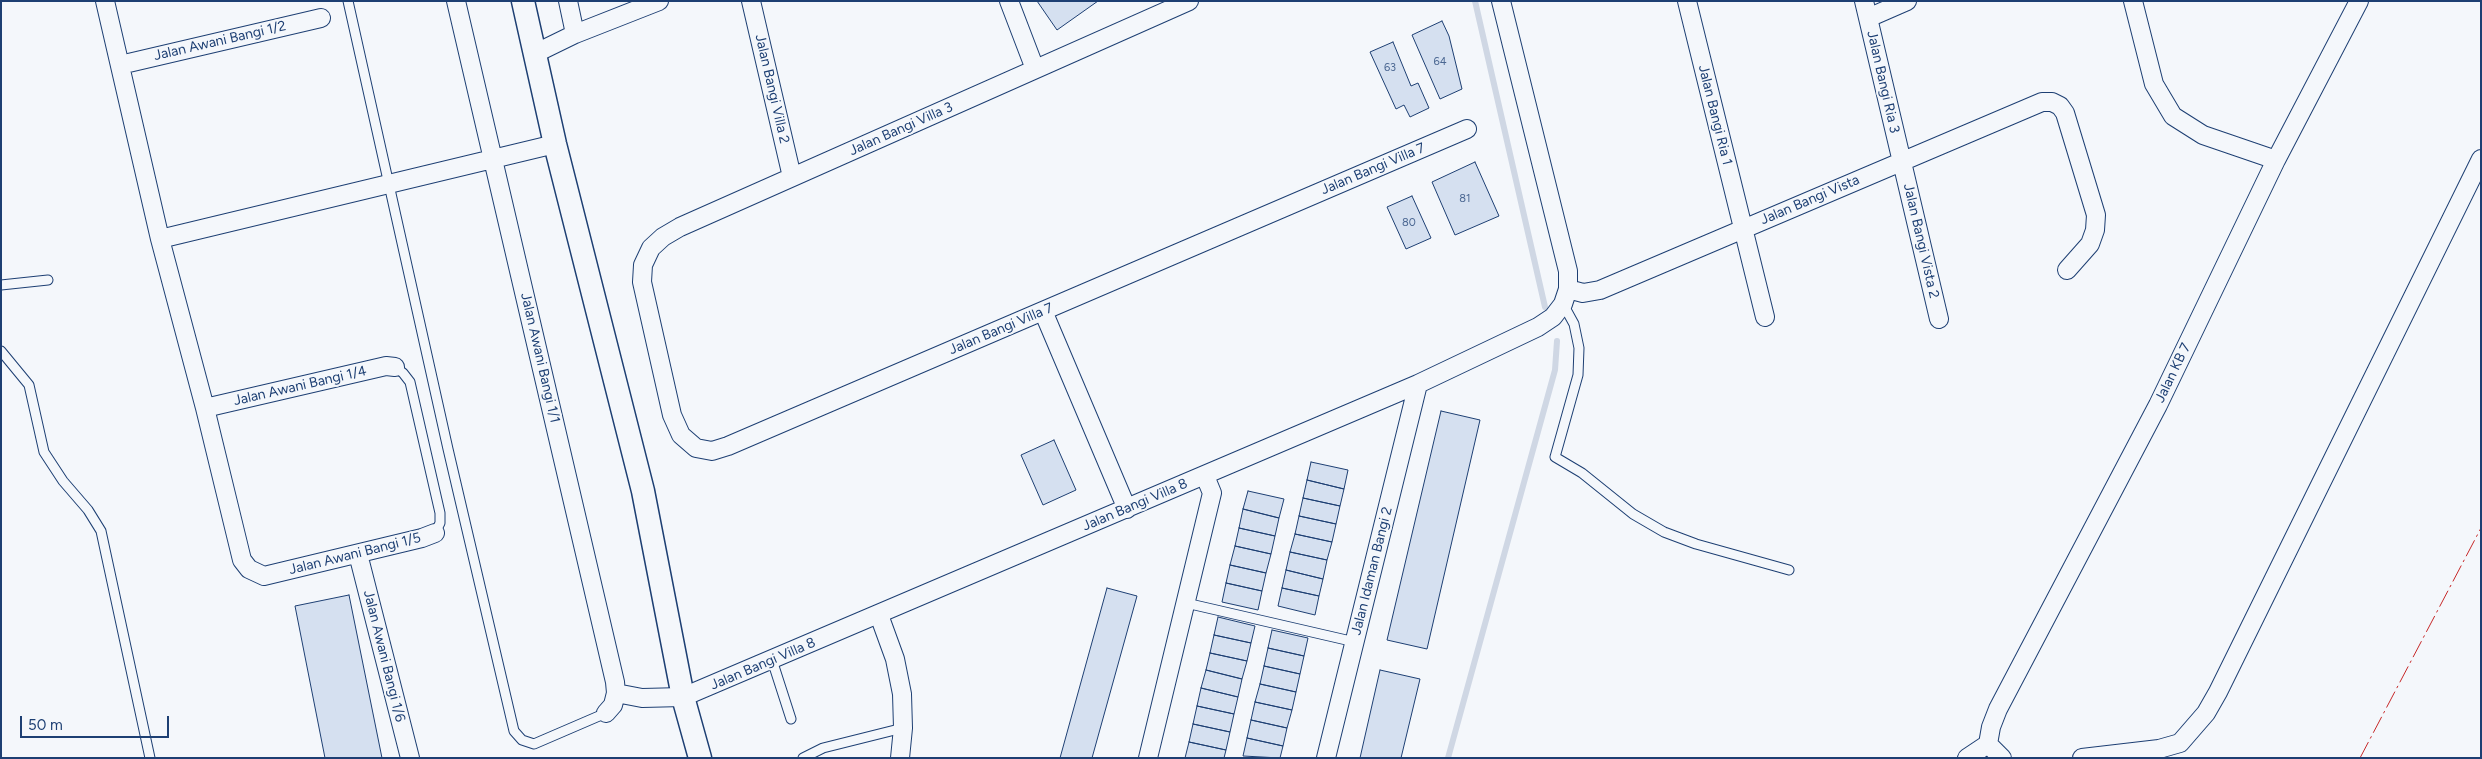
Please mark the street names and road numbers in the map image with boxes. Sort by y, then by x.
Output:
street label: Jalan Awani Bangi 1/2 [152,18,288,64]
street label: Jalan Bangi Ria 3 [1863,29,1903,135]
street label: Jalan Bangi Villa 2 [751,33,793,145]
street label: Jalan Bangi Ria 1 [1694,63,1736,167]
street label: Jalan Bangi Villa 3 [847,99,955,159]
street label: Jalan Bangi Villa 7 [1318,139,1428,199]
street label: Jalan Bangi Vista [1758,172,1862,228]
street label: Jalan Bangi Vista 2 [1900,182,1942,300]
street label: Jalan Awani Bangi 1/1 [517,291,563,425]
street label: Jalan Bangi Villa 7 [946,299,1056,359]
street label: Jalan KB 7 [2151,341,2195,405]
street label: Jalan Awani Bangi 1/4 [232,363,368,409]
street label: Jalan Bangi Villa 8 [1080,475,1190,535]
street label: Jalan Idaman Bangi 2 [1348,505,1396,637]
street label: Jalan Awani Bangi 1/5 [287,529,423,579]
street label: Jalan Awani Bangi 1/6 [359,588,409,724]
street label: Jalan Bangi Villa 8 [708,634,818,694]

